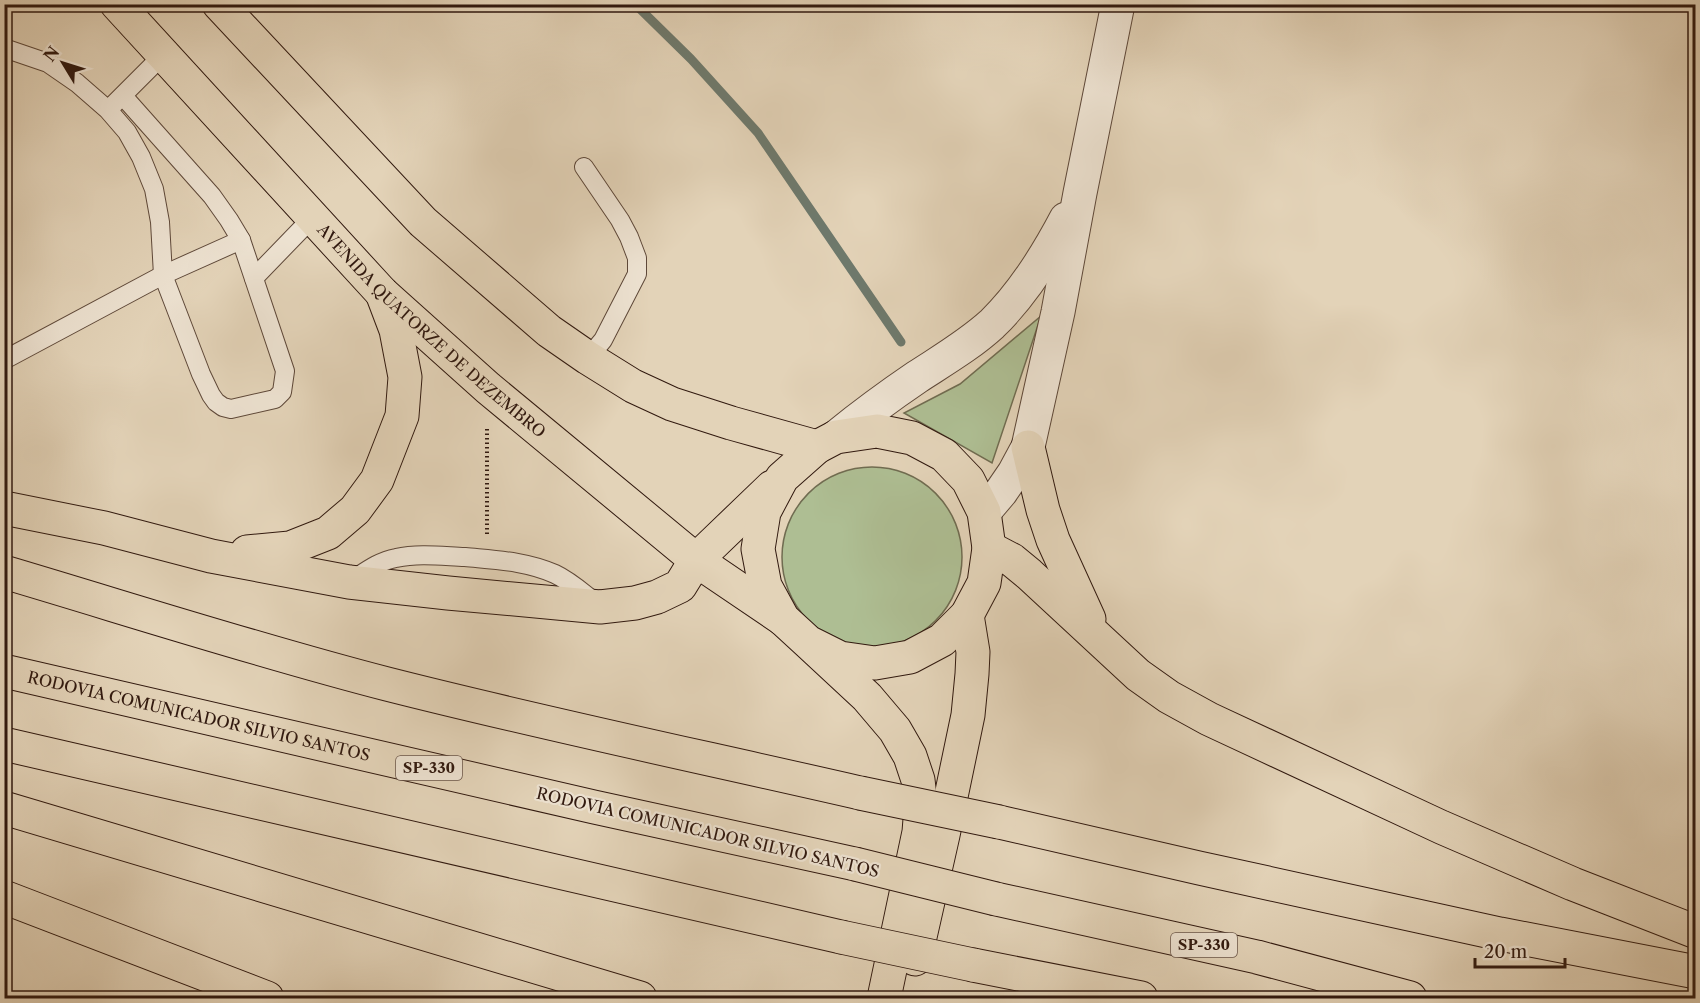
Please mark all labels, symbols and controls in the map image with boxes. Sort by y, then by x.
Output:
north arrow [33,33,93,93]
text: N [39,42,63,65]
street label: AVENIDA QUATORZE DE DEZEMBRO [313,219,550,442]
street label: RODOVIA COMUNICADOR SILVIO SANTOS [25,667,372,765]
road number: SP-330 [396,756,462,780]
street label: RODOVIA COMUNICADOR SILVIO SANTOS [535,783,881,881]
scale bar [1475,931,1565,969]
road number: SP-330 [1171,933,1237,957]
text: 20 m [1484,941,1528,963]

